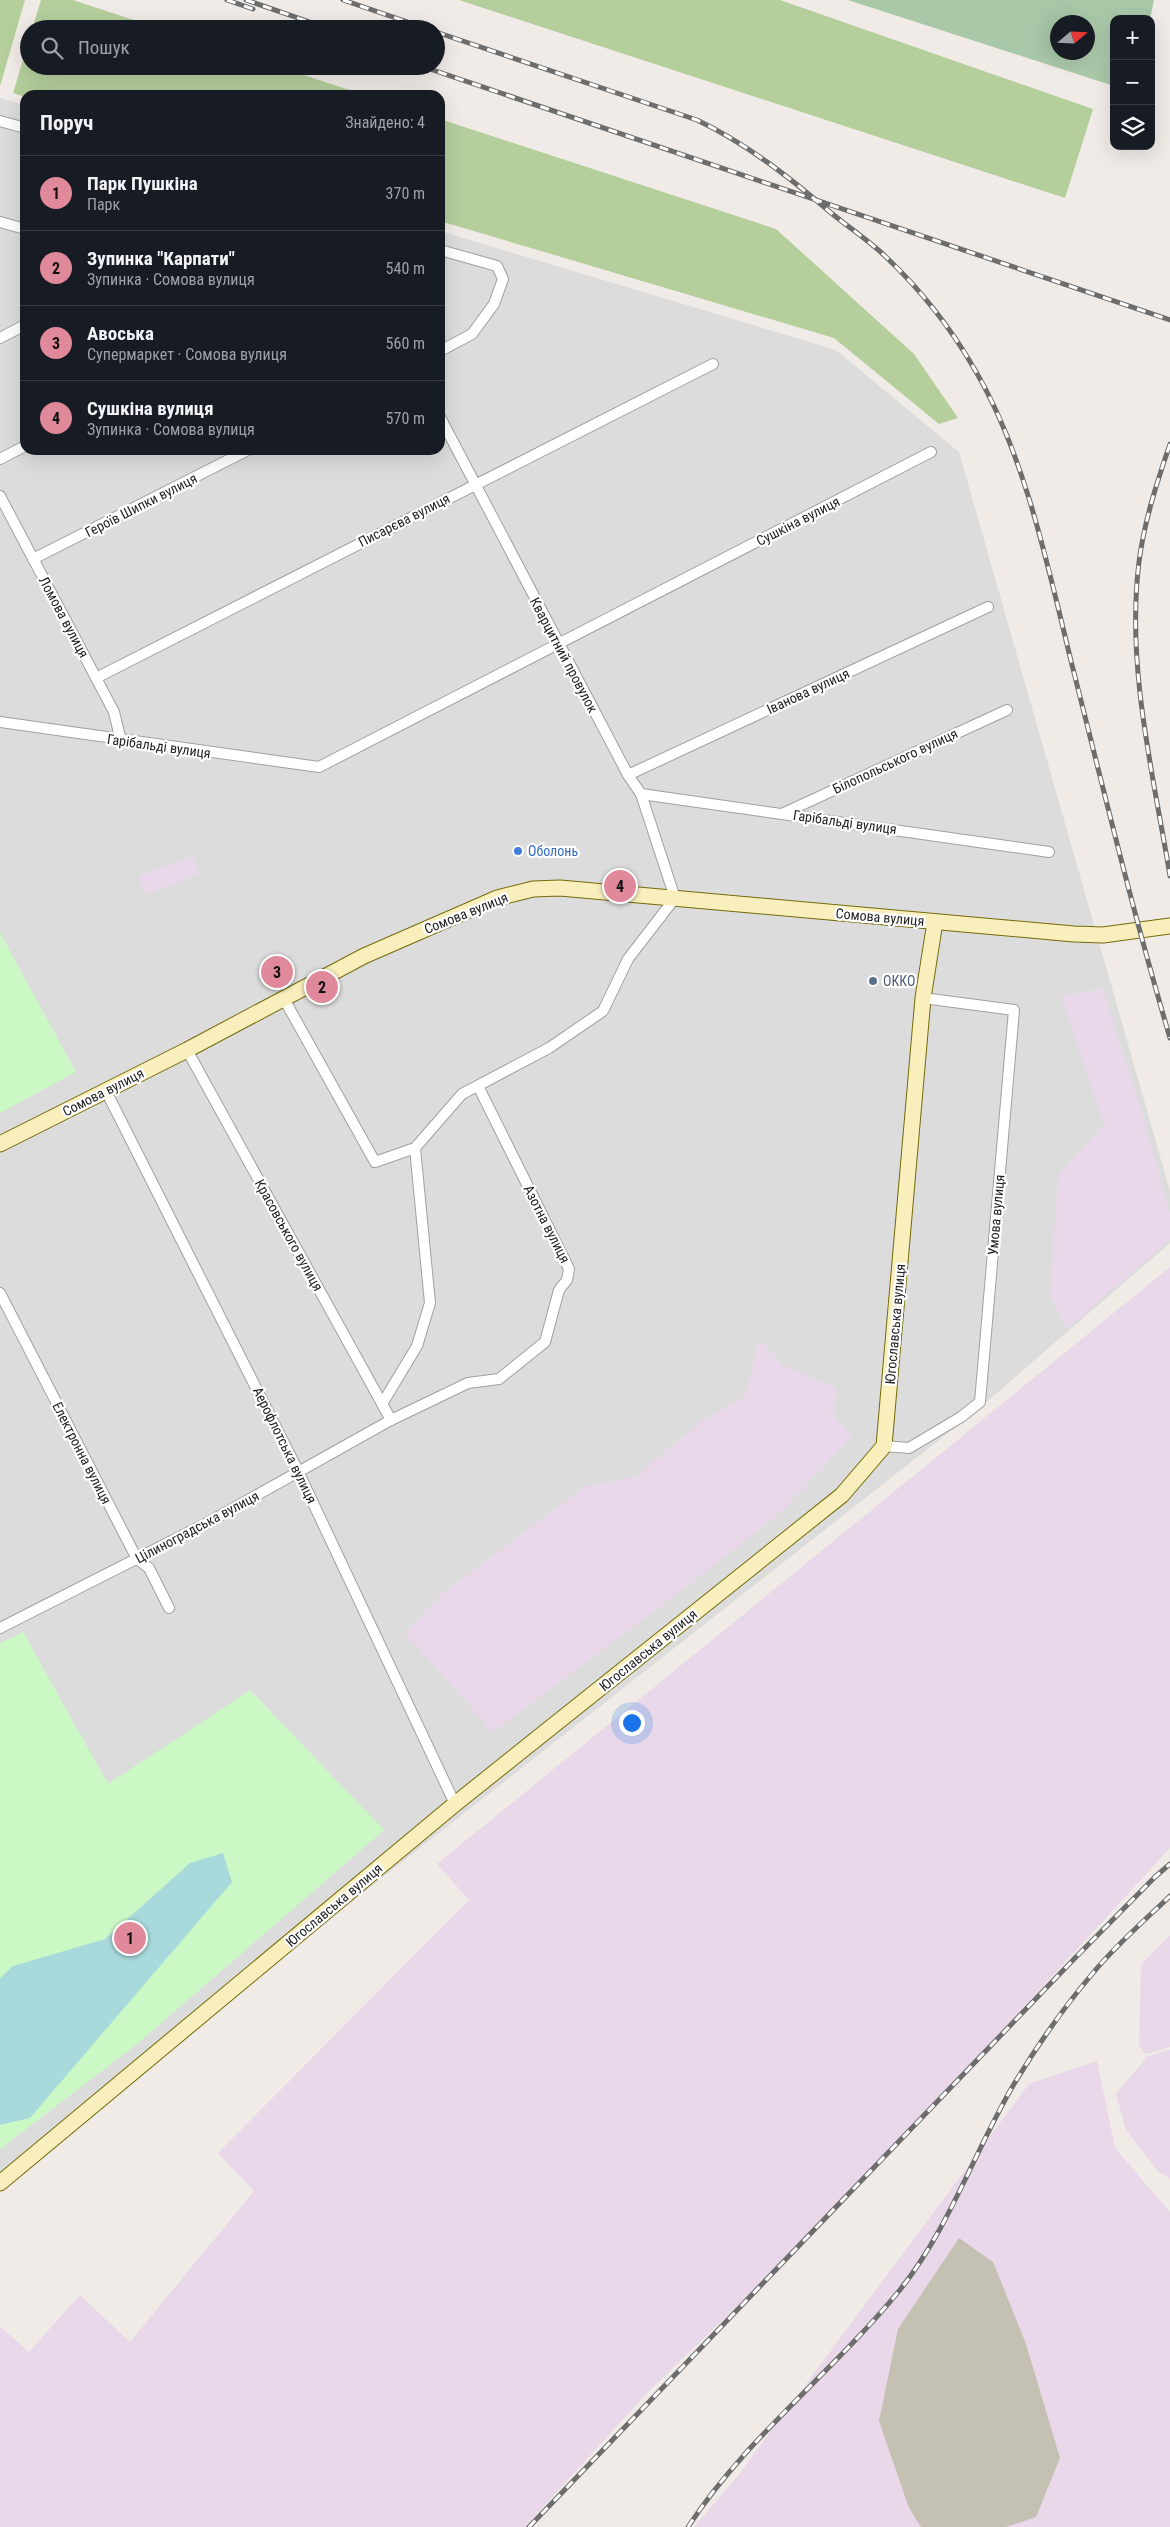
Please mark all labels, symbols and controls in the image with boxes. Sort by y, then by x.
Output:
north arrow [1050,15,1095,60]
map controls [1110,15,1155,150]
button: + [1110,15,1155,60]
search box [20,20,445,75]
icon: search [38,34,66,62]
text: Пошук [78,36,130,59]
button: − [1110,60,1155,105]
button: layers [1110,105,1155,150]
text: Поруч [40,111,93,135]
text: Знайдено: 4 [345,113,425,132]
text: Парк Пушкіна [87,172,198,195]
text: 1 [52,184,60,203]
text: 370 m [386,184,425,203]
text: Парк [87,195,120,214]
text: Зупинка "Карпати" [87,247,235,270]
text: 2 [52,259,60,278]
text: 540 m [386,259,425,278]
text: Зупинка · Сомова вулиця [87,270,255,289]
text: Авоська [87,322,154,345]
text: 3 [52,334,60,353]
text: 560 m [386,334,425,353]
text: Супермаркет · Сомова вулиця [87,345,287,364]
text: Сушкіна вулиця [87,397,214,420]
text: 4 [52,409,60,428]
text: 570 m [386,409,425,428]
text: Зупинка · Сомова вулиця [87,420,255,439]
street label: Героїв Шипки вулиця [82,470,200,540]
street label: Писарєва вулиця [356,490,452,550]
street label: Сушкіна вулиця [754,493,842,549]
street label: Ломова вулиця [36,574,92,660]
street label: Кварцитний провулок [527,595,601,716]
street label: Іванова вулиця [764,665,852,717]
street label: Білопольського вулиця [830,725,960,797]
street label: Гарібальді вулиця [106,731,212,761]
street label: Гарібальді вулиця [792,807,898,837]
place label: Оболонь [528,843,578,859]
marker: Оболонь [512,845,524,857]
pin: 4 [604,867,636,905]
street label: Сомова вулиця [422,889,510,937]
street label: Сомова вулиця [835,905,925,929]
pin: 3 [261,953,293,991]
pin: 2 [306,968,338,1006]
place label: ОККО [883,973,915,989]
marker: ОККО [867,975,879,987]
street label: Сомова вулиця [60,1065,146,1119]
street label: Умова вулиця [985,1174,1007,1256]
street label: Красовського вулиця [252,1176,326,1294]
street label: Азотна вулиця [521,1182,573,1266]
street label: Югославська вулиця [882,1263,908,1385]
street label: Аерофлотська вулиця [250,1384,320,1506]
street label: Електронна вулиця [49,1399,115,1507]
street label: Цілиноградська вулиця [132,1488,262,1566]
street label: Югославська вулиця [596,1606,700,1694]
your location [619,1710,645,1736]
street label: Югославська вулиця [283,1860,385,1950]
pin: 1 [114,1919,146,1957]

